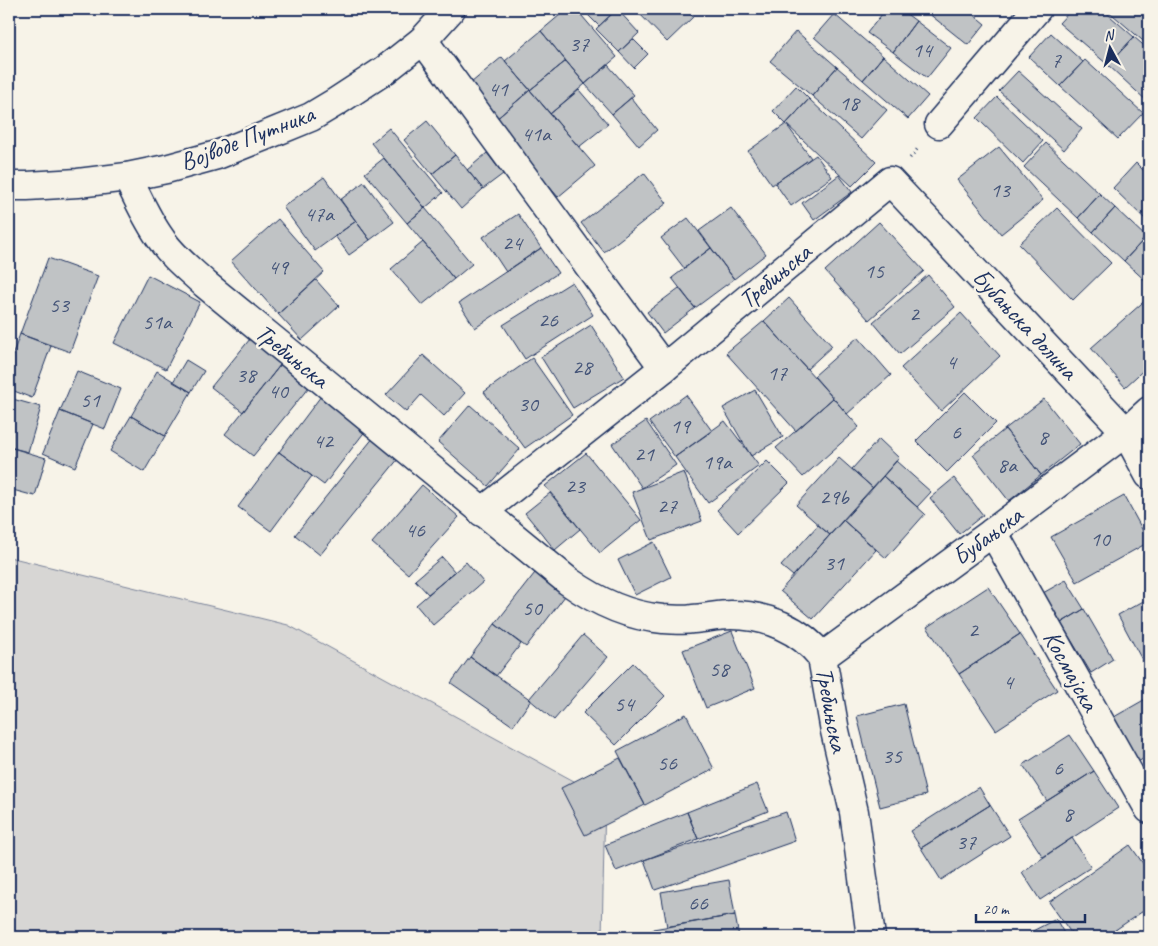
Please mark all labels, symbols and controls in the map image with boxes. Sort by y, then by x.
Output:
north arrow [1086,22,1136,72]
text: N [1103,26,1116,45]
house number: 37 [569,30,590,58]
house number: 14 [912,36,934,64]
house number: 7 [1051,46,1062,74]
house number: 41 [488,75,509,103]
house number: 18 [839,89,861,117]
street label: Војводе Путника [175,97,320,178]
house number: 41a [521,120,552,148]
house number: 13 [990,176,1012,204]
house number: 47a [304,200,335,228]
house number: 24 [502,229,524,257]
street label: Требињска [732,235,820,316]
house number: 49 [268,253,290,281]
house number: 15 [864,257,885,285]
street label: Бубањска долина [965,262,1086,388]
house number: 53 [49,291,71,319]
house number: 2 [909,300,921,328]
house number: 26 [538,306,559,334]
house number: 51a [142,308,173,336]
street label: Требињска [249,317,337,397]
house number: 4 [946,348,958,376]
house number: 28 [572,353,594,381]
house number: 17 [767,359,788,387]
house number: 38 [236,361,258,389]
house number: 40 [268,377,290,405]
house number: 51 [80,386,101,414]
house number: 30 [518,390,540,418]
house number: 19 [670,412,692,440]
house number: 6 [951,418,962,446]
house number: 8 [1038,423,1050,451]
house number: 42 [313,427,335,455]
house number: 21 [634,440,655,468]
house number: 19a [702,448,733,476]
house number: 8a [997,451,1018,479]
house number: 23 [565,472,587,500]
house number: 29b [819,483,850,511]
house number: 27 [657,492,678,520]
street label: Бубањска [946,498,1031,572]
house number: 46 [405,516,426,544]
house number: 10 [1090,525,1112,553]
house number: 31 [824,549,845,577]
house number: 50 [522,594,544,622]
house number: 2 [968,616,980,644]
street label: Космајска [1036,625,1107,719]
house number: 58 [709,655,731,683]
street label: Требињска [808,665,856,757]
house number: 4 [1003,668,1015,696]
house number: 54 [614,690,636,718]
house number: 35 [882,742,903,770]
house number: 56 [657,749,678,777]
house number: 6 [1053,754,1064,782]
house number: 8 [1063,800,1075,828]
house number: 37 [956,828,977,856]
house number: 66 [688,889,709,917]
scale bar [976,891,1084,923]
text: 20 m [983,900,1010,919]

